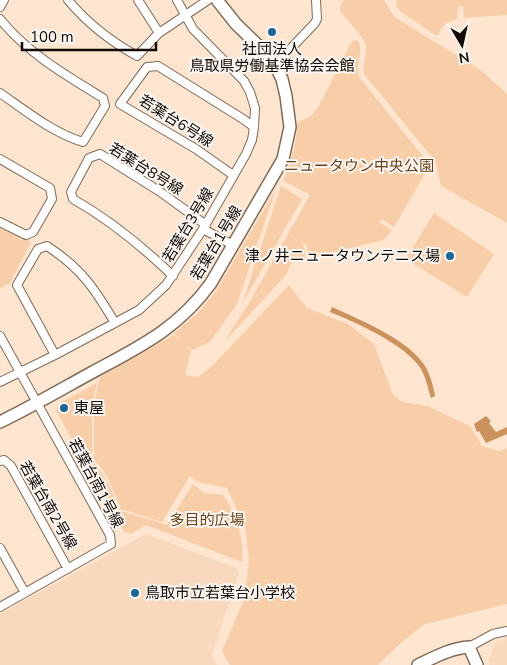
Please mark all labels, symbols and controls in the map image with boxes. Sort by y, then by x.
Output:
scale bar [22,20,156,52]
north arrow [437,20,487,70]
marker: 社団法人 鳥取県労働基準協会会館 [266,26,278,38]
text: 100 m [30,27,74,47]
place label: 社団法人 鳥取県労働基準協会会館 [189,39,355,76]
text: N [457,47,471,68]
street label: 若葉台6号線 [135,90,217,152]
street label: 若葉台8号線 [105,138,187,200]
park label: ニュータウン中央公園 [284,156,434,176]
street label: 若葉台3号線 [158,184,218,266]
street label: 若葉台1号線 [186,202,246,284]
place label: 津ノ井ニュータウンテニス場 [245,246,440,266]
marker: 津ノ井ニュータウンテニス場 [444,250,456,262]
place label: 東屋 [74,398,104,418]
marker: 東屋 [58,402,70,414]
street label: 若葉台南1号線 [64,435,128,531]
street label: 若葉台南2号線 [15,457,81,553]
park label: 多目的広場 [169,510,245,530]
place label: 鳥取市立若葉台小学校 [145,583,295,603]
marker: 鳥取市立若葉台小学校 [129,587,141,599]

